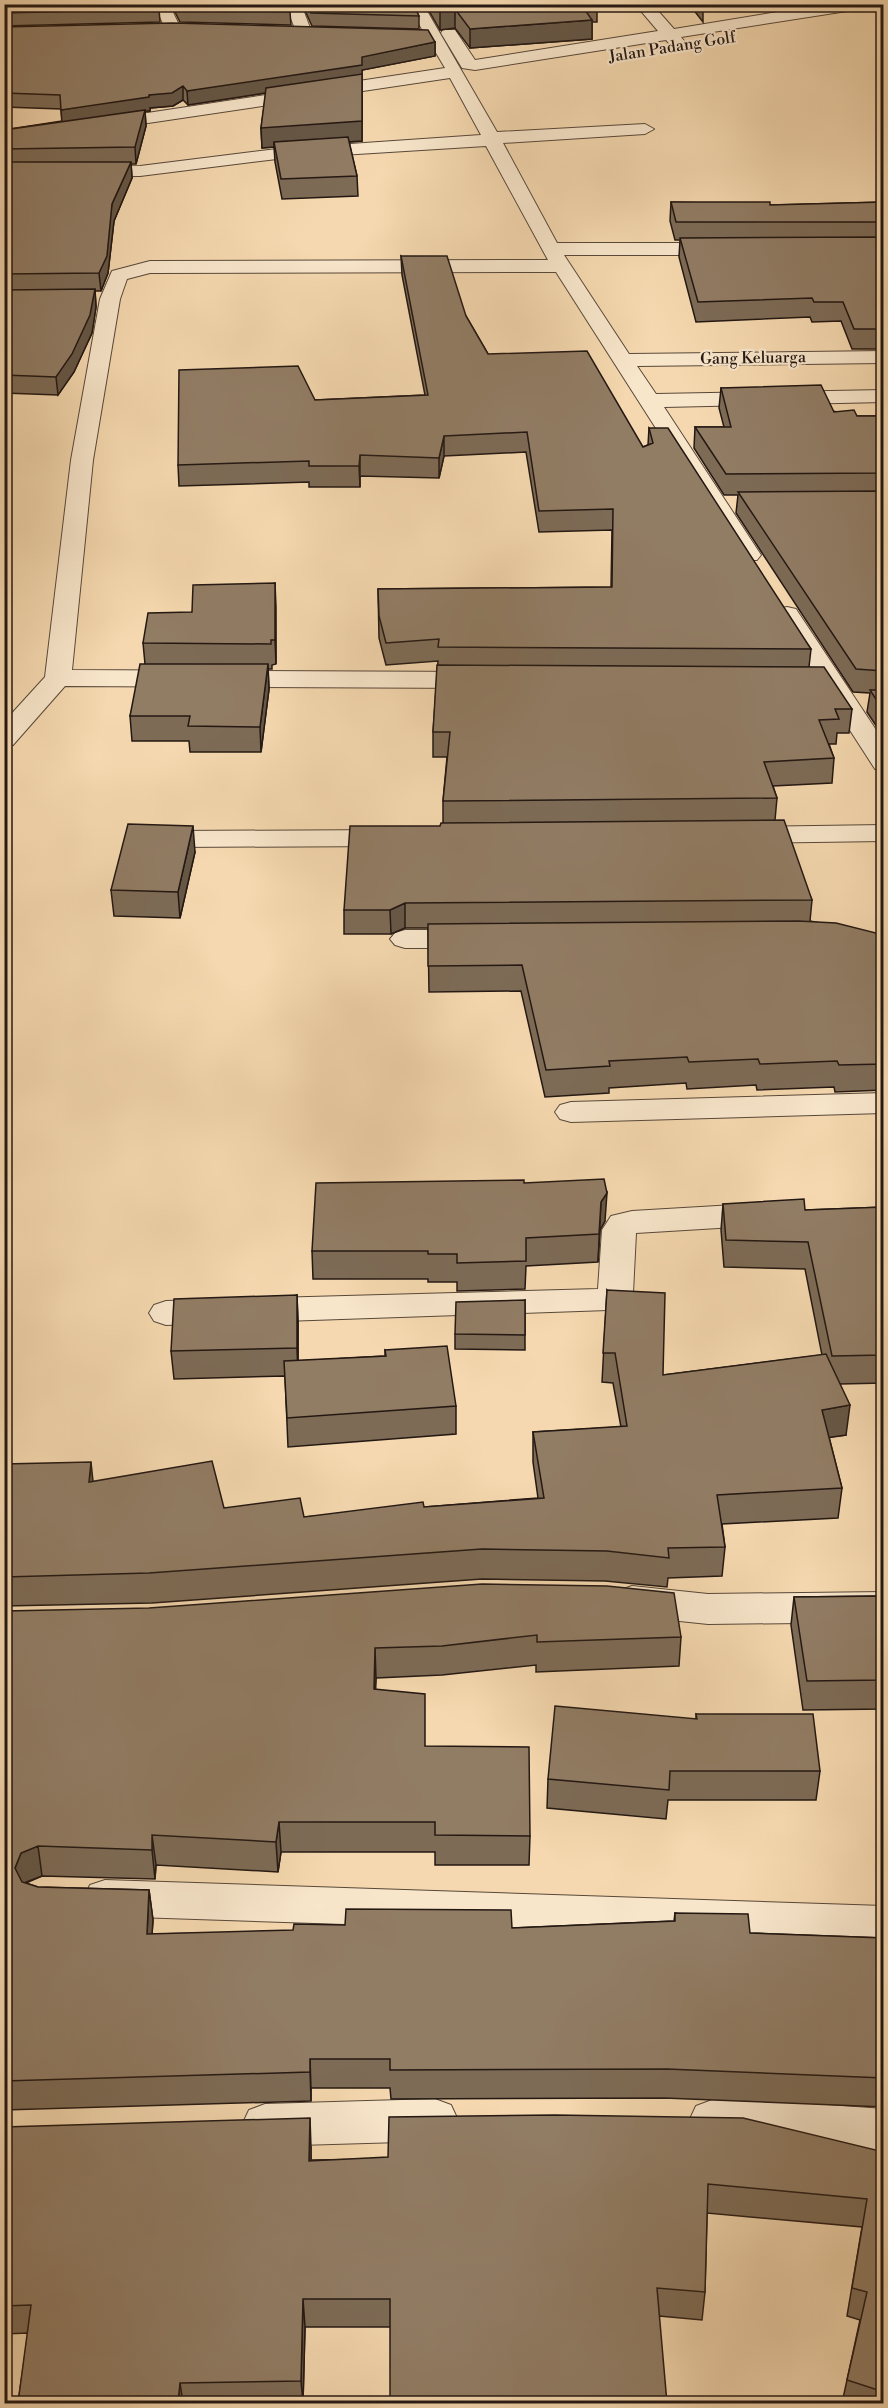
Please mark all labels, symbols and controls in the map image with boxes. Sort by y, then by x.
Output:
street label: Jalan Padang Golf [606,27,738,67]
street label: Gang Keluarga [700,347,807,369]

